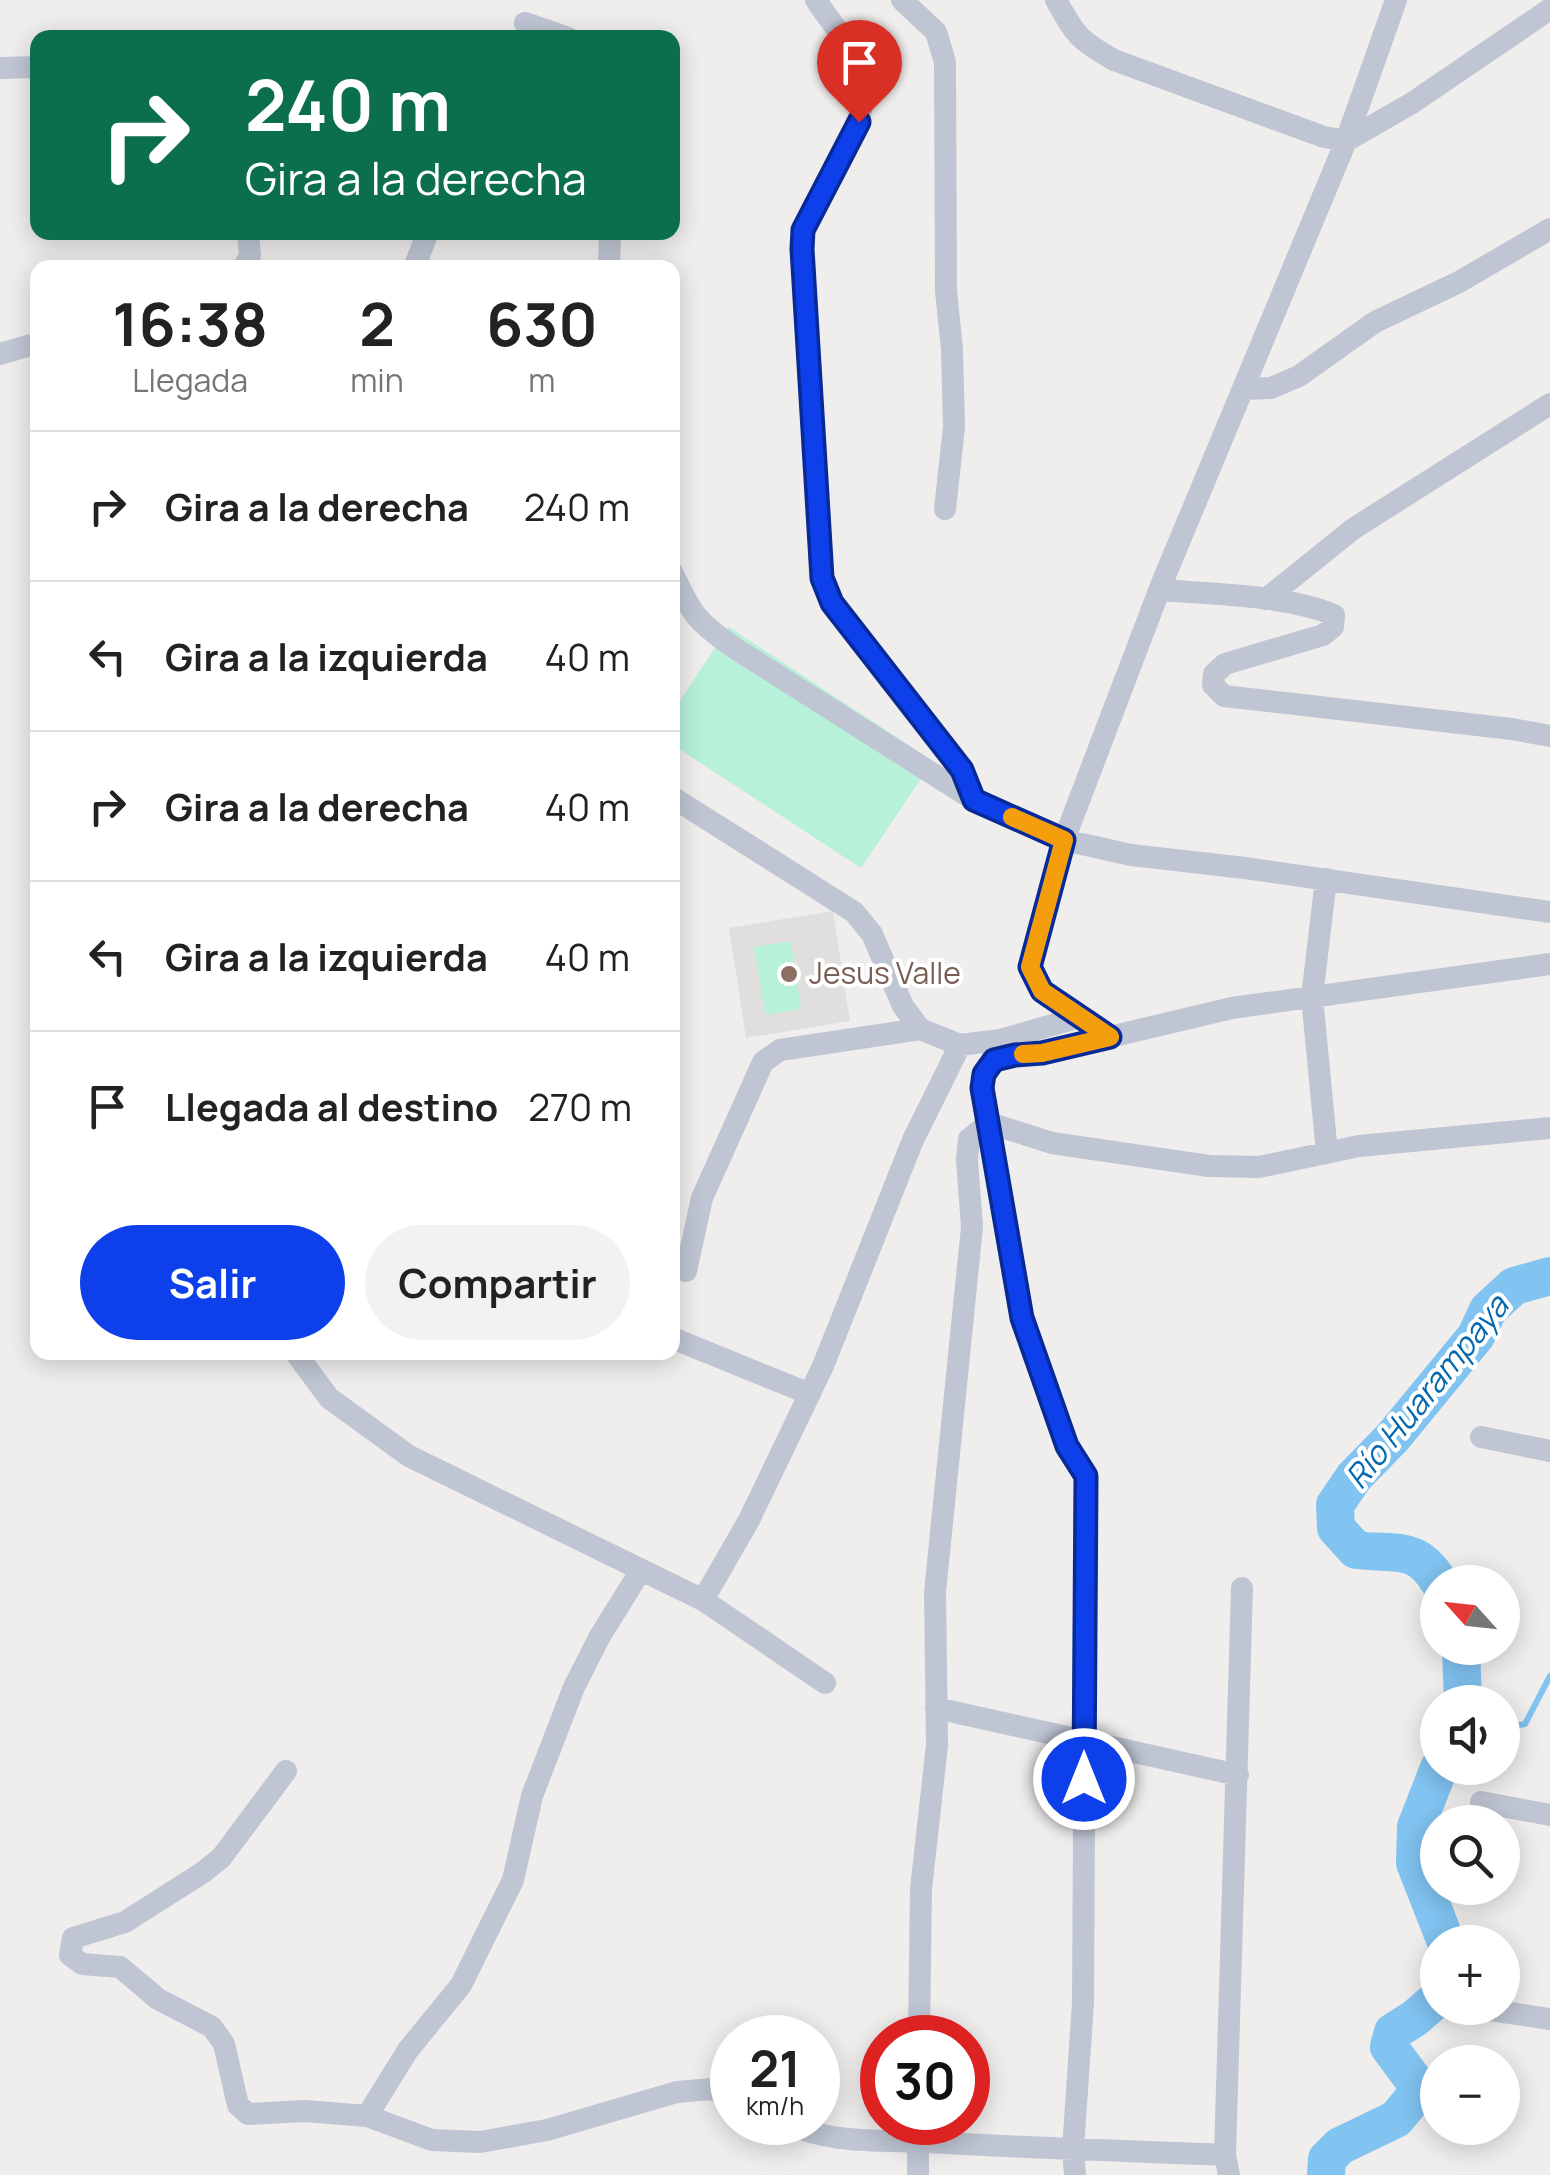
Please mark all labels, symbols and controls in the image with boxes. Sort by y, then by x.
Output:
pin [817,20,902,123]
icon: arrive [832,35,887,90]
text: 240 m [245,56,451,152]
icon: right [80,70,210,200]
text: Gira a la derecha [245,147,587,209]
text: 16:38 [112,282,268,364]
text: 2 [359,282,395,364]
text: 630 [486,282,598,364]
text: Llegada [132,358,248,402]
text: min [350,358,404,402]
text: m [528,358,556,402]
icon: right [80,479,135,534]
text: Gira a la derecha [165,480,469,532]
text: 240 m [524,480,630,532]
icon: left [80,629,135,684]
text: Gira a la izquierda [165,630,488,682]
text: 40 m [545,630,630,682]
icon: right [80,779,135,834]
text: Gira a la derecha [165,780,469,832]
text: 40 m [545,780,630,832]
icon: left [80,929,135,984]
text: Gira a la izquierda [165,930,488,982]
text: 40 m [545,930,630,982]
place label: Jesus Valle [809,952,961,993]
marker: Jesus Valle [778,963,800,985]
icon: arrive [80,1079,135,1134]
text: Llegada al destino [165,1080,498,1132]
text: 270 m [528,1080,632,1132]
button: Salir [80,1225,345,1340]
button: Compartir [365,1225,630,1340]
water label: Río Huarampaya [1334,1284,1519,1497]
north arrow [1420,1565,1520,1665]
map controls [1420,1565,1520,2145]
button: sound [1420,1685,1520,1785]
position arrow [1032,1727,1136,1831]
button: search [1420,1805,1520,1905]
button: + [1420,1925,1520,2025]
speed limit sign: 30 [860,2015,990,2145]
text: 21 [749,2034,801,2102]
button: − [1420,2045,1520,2145]
text: km/h [746,2088,804,2123]

